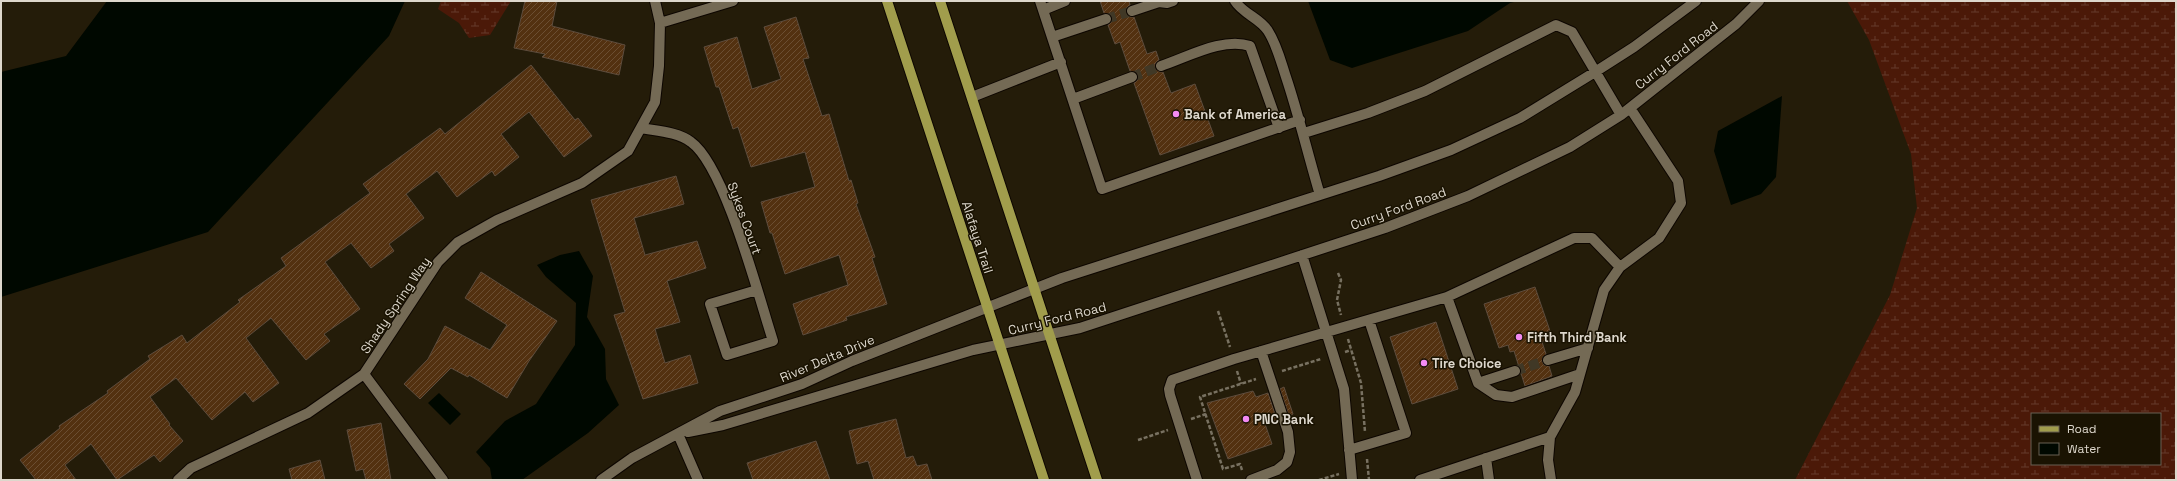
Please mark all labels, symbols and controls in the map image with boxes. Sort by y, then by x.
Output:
street label: Curry Ford Road [1631,18,1721,93]
place label: Bank of America [1184,106,1286,123]
marker: Bank of America [1171,109,1181,119]
street label: Sykes Court [724,180,765,257]
street label: Curry Ford Road [1348,183,1448,234]
street label: Alafaya Trail [958,199,997,275]
street label: Shady Spring Way [357,254,434,357]
street label: Curry Ford Road [1006,298,1108,339]
place label: Fifth Third Bank [1527,329,1628,346]
street label: River Delta Drive [777,331,877,386]
marker: Fifth Third Bank [1514,332,1524,342]
place label: Tire Choice [1432,355,1502,372]
marker: Tire Choice [1419,358,1429,368]
place label: PNC Bank [1254,411,1314,428]
legend [2031,413,2161,465]
marker: PNC Bank [1241,414,1251,424]
text: Road [2067,421,2096,437]
text: Water [2067,441,2101,457]

